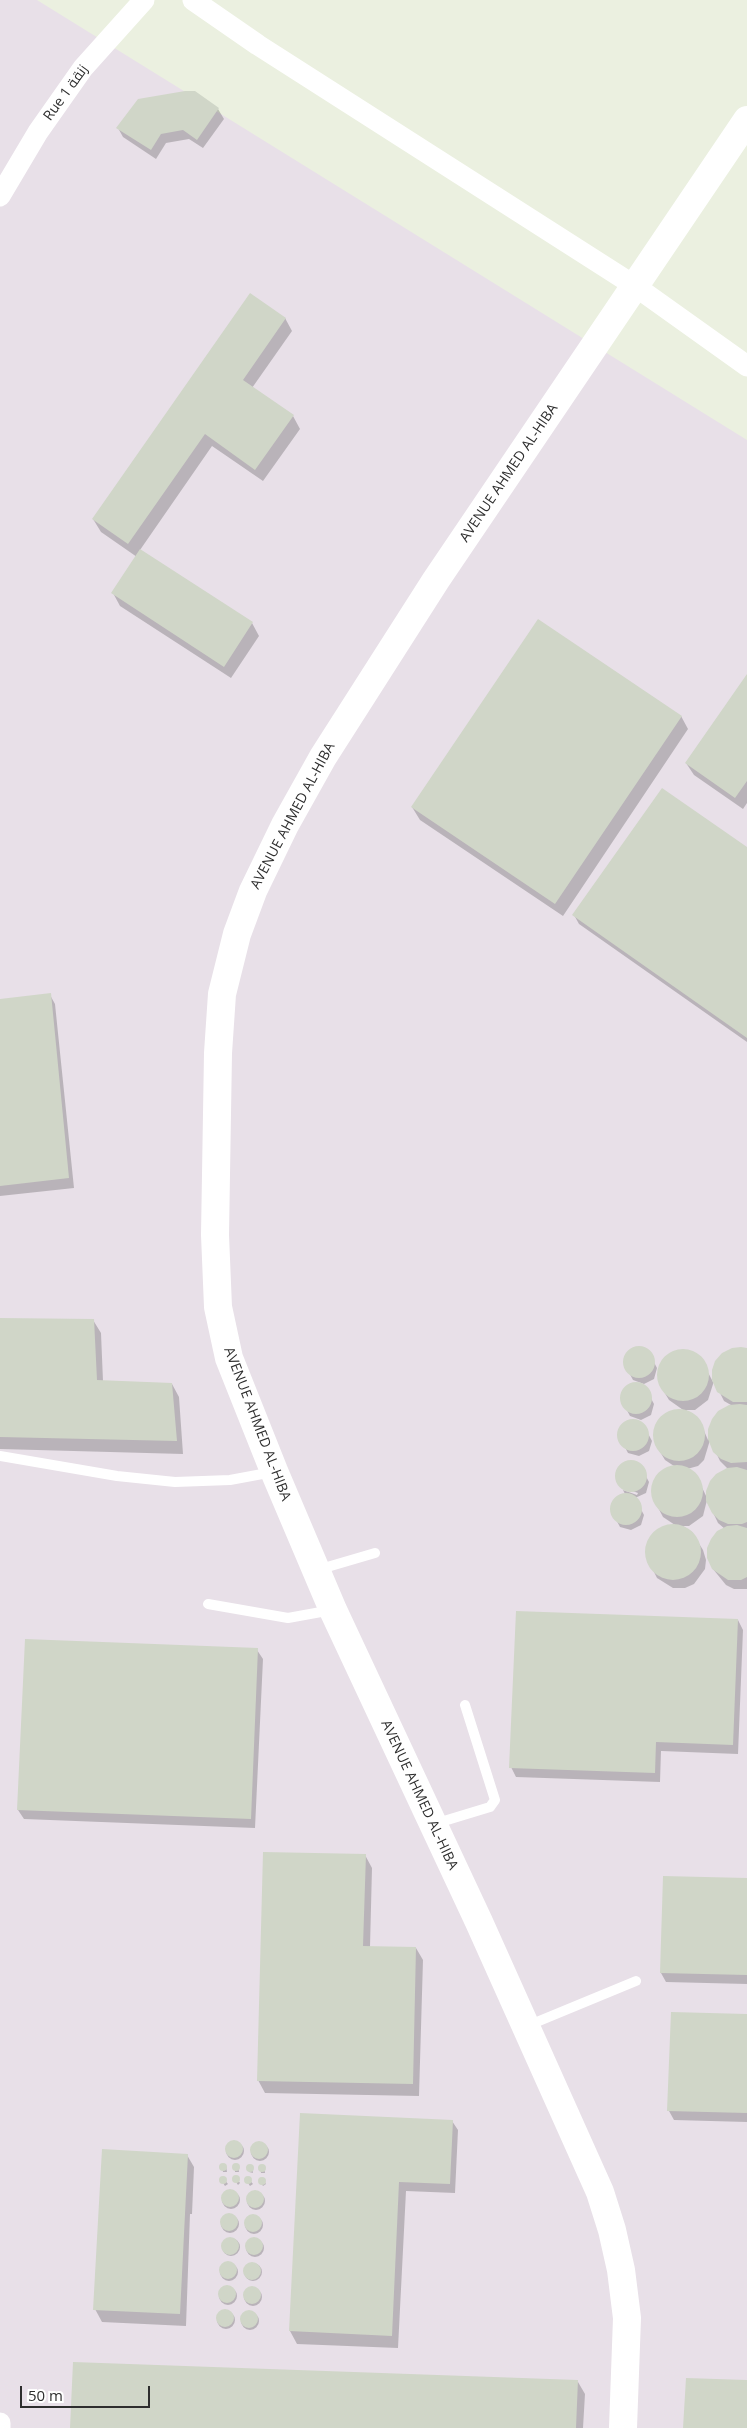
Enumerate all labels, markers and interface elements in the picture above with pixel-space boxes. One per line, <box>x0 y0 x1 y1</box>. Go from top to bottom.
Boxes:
street label: Rue 1 زنقة <box>40 62 92 124</box>
street label: AVENUE AHMED AL-HIBA <box>456 401 562 545</box>
street label: AVENUE AHMED AL-HIBA <box>247 740 339 892</box>
street label: AVENUE AHMED AL-HIBA <box>220 1345 294 1503</box>
street label: AVENUE AHMED AL-HIBA <box>377 1717 461 1873</box>
scale bar <box>22 2376 152 2408</box>
text: 50 m <box>28 2385 63 2405</box>

